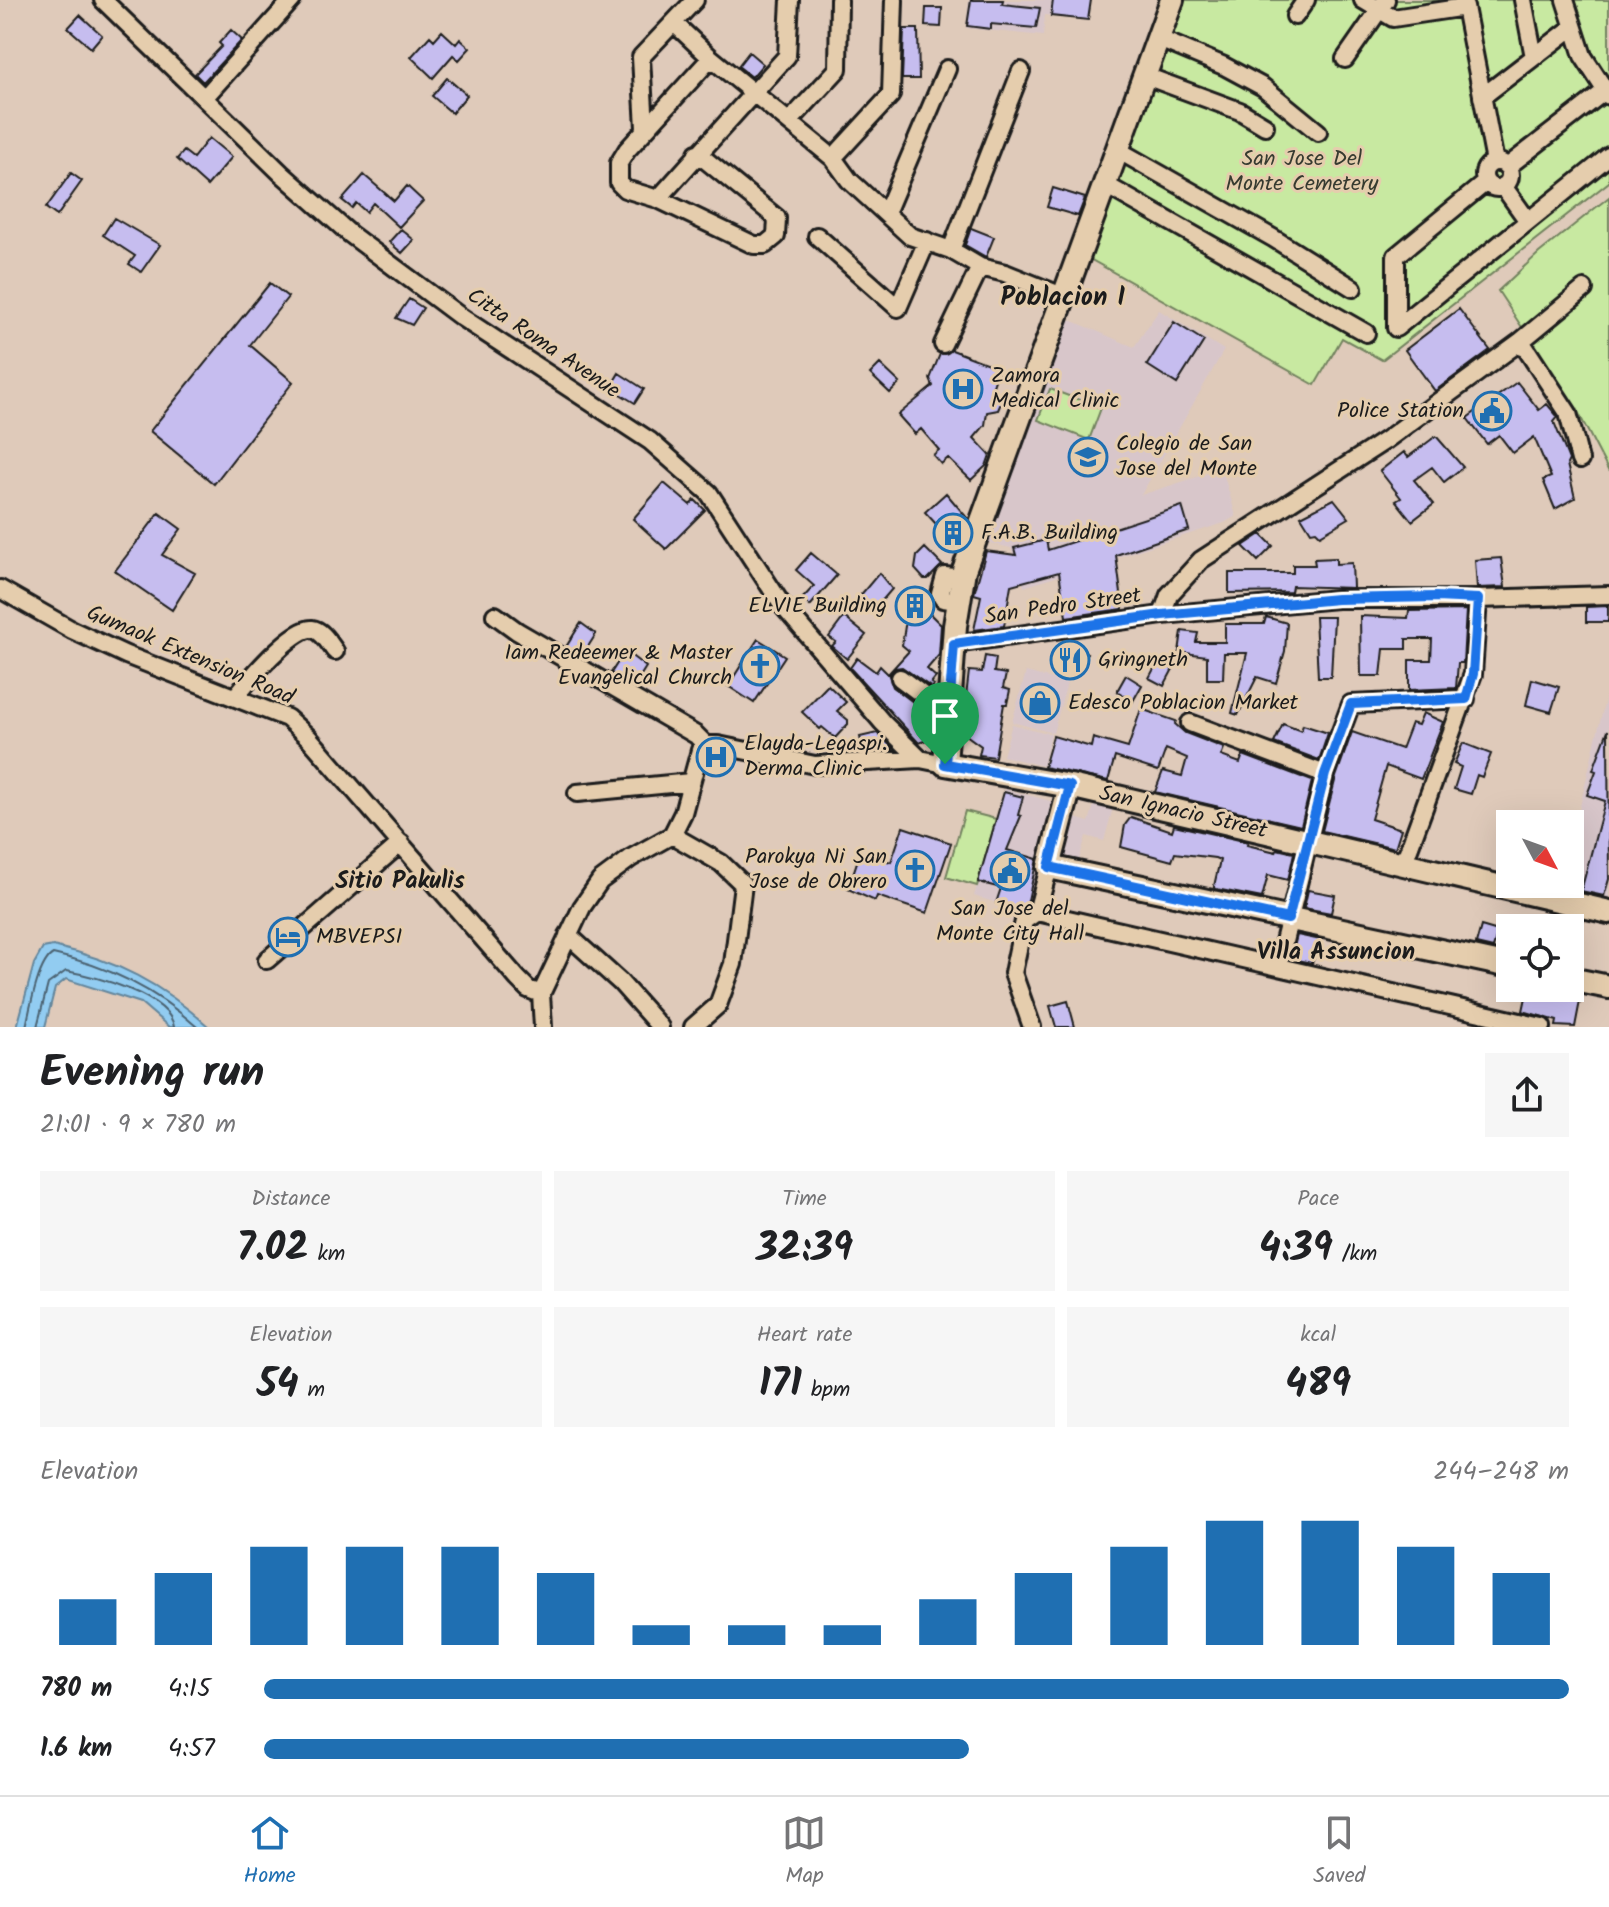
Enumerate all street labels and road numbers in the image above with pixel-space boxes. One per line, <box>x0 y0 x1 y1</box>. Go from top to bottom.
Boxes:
street label: Citta Roma Avenue <box>459 279 627 409</box>
street label: San Pedro Street <box>983 579 1144 635</box>
street label: Gumaok Extension Road <box>81 596 300 716</box>
street label: San Ignacio Street <box>1096 777 1271 849</box>

